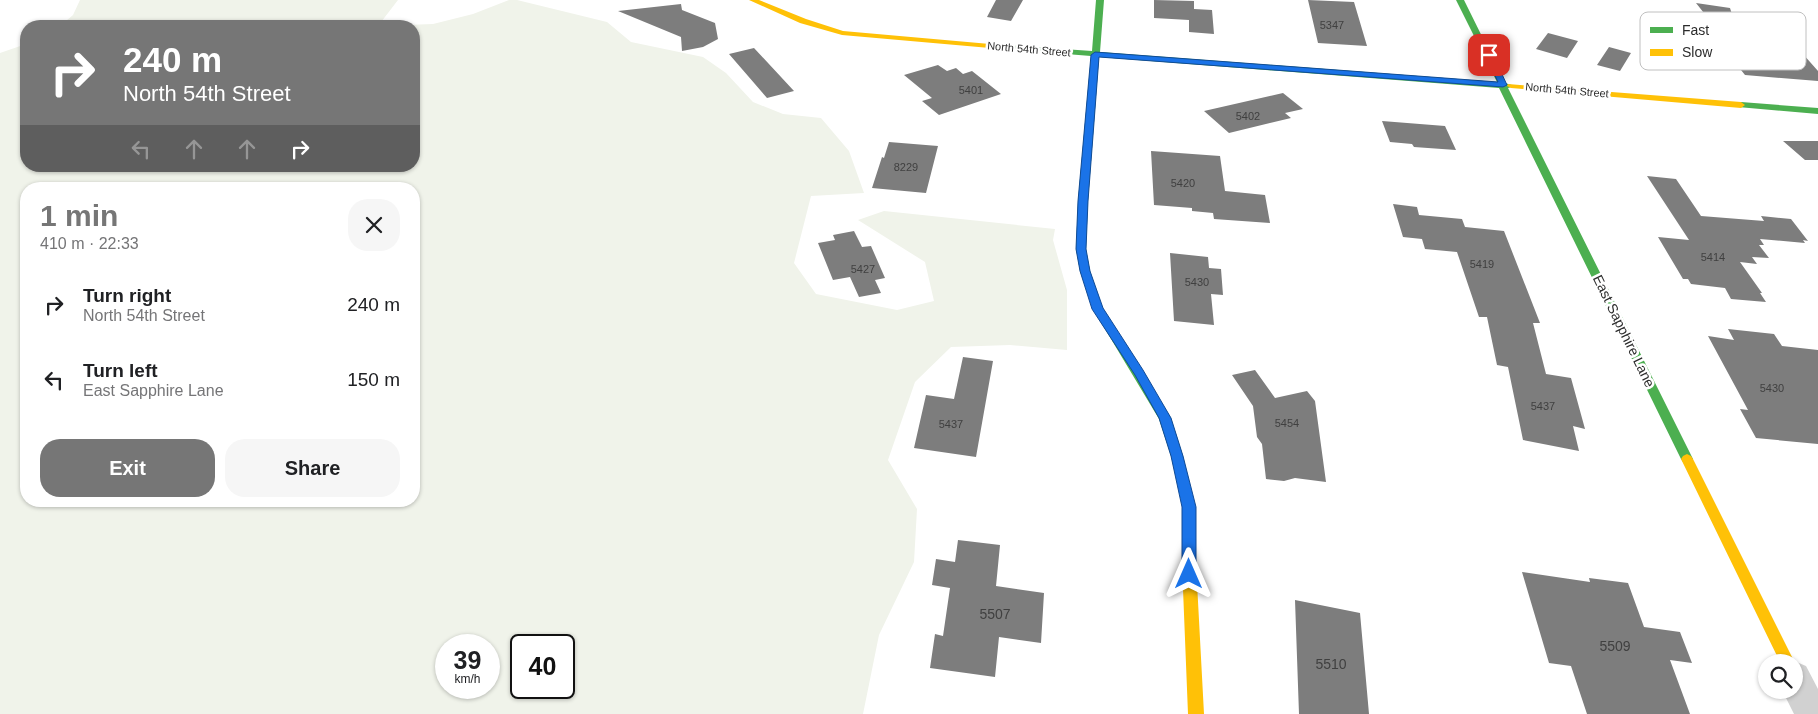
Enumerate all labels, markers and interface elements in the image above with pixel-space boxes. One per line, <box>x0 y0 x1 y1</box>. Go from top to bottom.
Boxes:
legend <box>1640 12 1806 70</box>
house number: 5347 <box>1320 19 1344 31</box>
text: Fast <box>1682 22 1709 38</box>
pin <box>1468 34 1510 76</box>
street label: North 54th Street <box>987 39 1071 59</box>
icon: right <box>40 40 105 105</box>
text: 240 m <box>123 40 222 79</box>
icon: arrive <box>1475 41 1503 69</box>
text: Slow <box>1682 44 1713 60</box>
street label: North 54th Street <box>1525 80 1609 100</box>
text: North 54th Street <box>123 81 291 106</box>
house number: 5401 <box>959 84 983 96</box>
house number: 5402 <box>1236 110 1260 122</box>
icon: left <box>127 135 155 163</box>
icon: ahead <box>180 135 208 163</box>
icon: ahead <box>233 135 261 163</box>
icon: right <box>286 135 314 163</box>
house number: 8229 <box>894 161 918 173</box>
house number: 5420 <box>1171 177 1195 189</box>
text: 1 min <box>40 199 118 232</box>
button: close <box>348 199 400 251</box>
text: 410 m · 22:33 <box>40 235 139 252</box>
house number: 5414 <box>1701 251 1725 263</box>
house number: 5419 <box>1470 258 1494 270</box>
house number: 5427 <box>851 263 875 275</box>
street label: East Sapphire Lane <box>1590 272 1658 390</box>
house number: 5430 <box>1185 276 1209 288</box>
text: Turn right <box>83 285 171 306</box>
icon: right <box>40 291 68 319</box>
text: 240 m <box>347 294 400 315</box>
text: North 54th Street <box>83 307 205 324</box>
text: Turn left <box>83 360 158 381</box>
icon: left <box>40 366 68 394</box>
text: 150 m <box>347 369 400 390</box>
text: East Sapphire Lane <box>83 382 224 399</box>
house number: 5430 <box>1760 382 1784 394</box>
house number: 5437 <box>1531 400 1555 412</box>
house number: 5454 <box>1275 417 1299 429</box>
house number: 5437 <box>939 418 963 430</box>
button: Exit <box>40 439 215 497</box>
button: Share <box>225 439 400 497</box>
position arrow <box>1162 547 1214 599</box>
house number: 5507 <box>979 606 1011 622</box>
speed limit sign: 40 <box>510 634 575 699</box>
house number: 5509 <box>1599 638 1631 654</box>
text: 39 <box>454 646 481 674</box>
map controls <box>1758 654 1803 699</box>
button: search <box>1758 654 1803 699</box>
house number: 5510 <box>1315 656 1347 672</box>
text: km/h <box>454 672 481 686</box>

